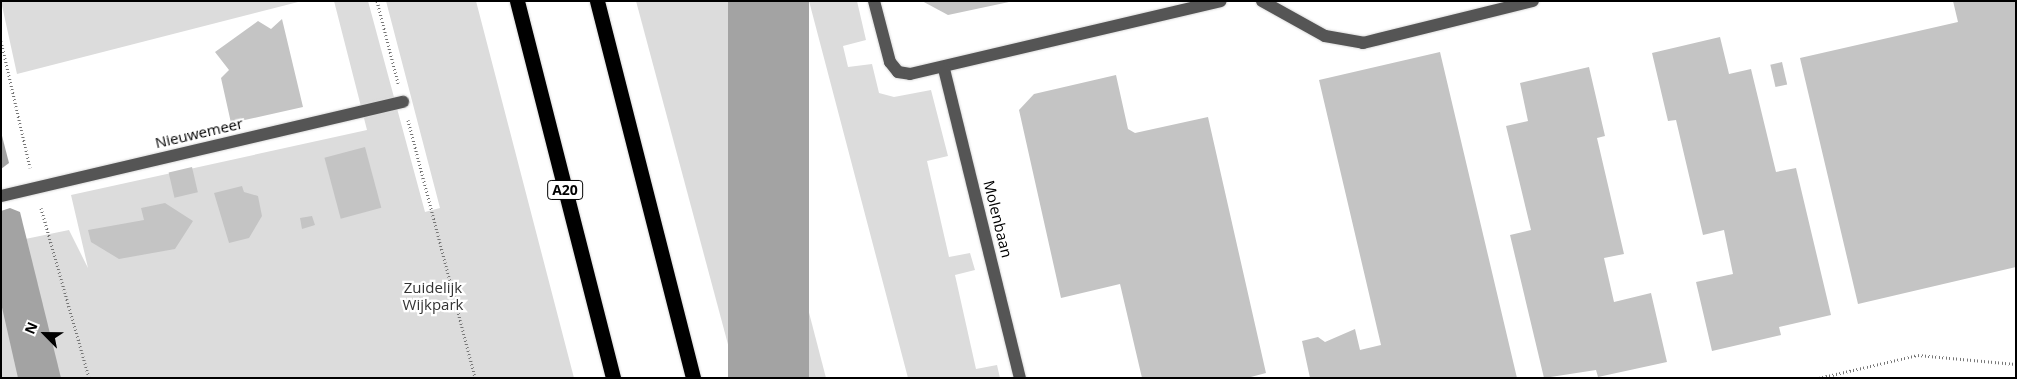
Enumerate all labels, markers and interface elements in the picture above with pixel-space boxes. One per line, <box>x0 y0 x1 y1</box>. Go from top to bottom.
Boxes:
street label: Nieuwemeer <box>153 114 245 152</box>
road number: A20 <box>546 178 584 202</box>
street label: Molenbaan <box>980 179 1016 259</box>
park label: Zuidelijk Wijkpark <box>403 278 463 313</box>
north arrow <box>20 309 70 359</box>
text: N <box>20 319 42 337</box>

